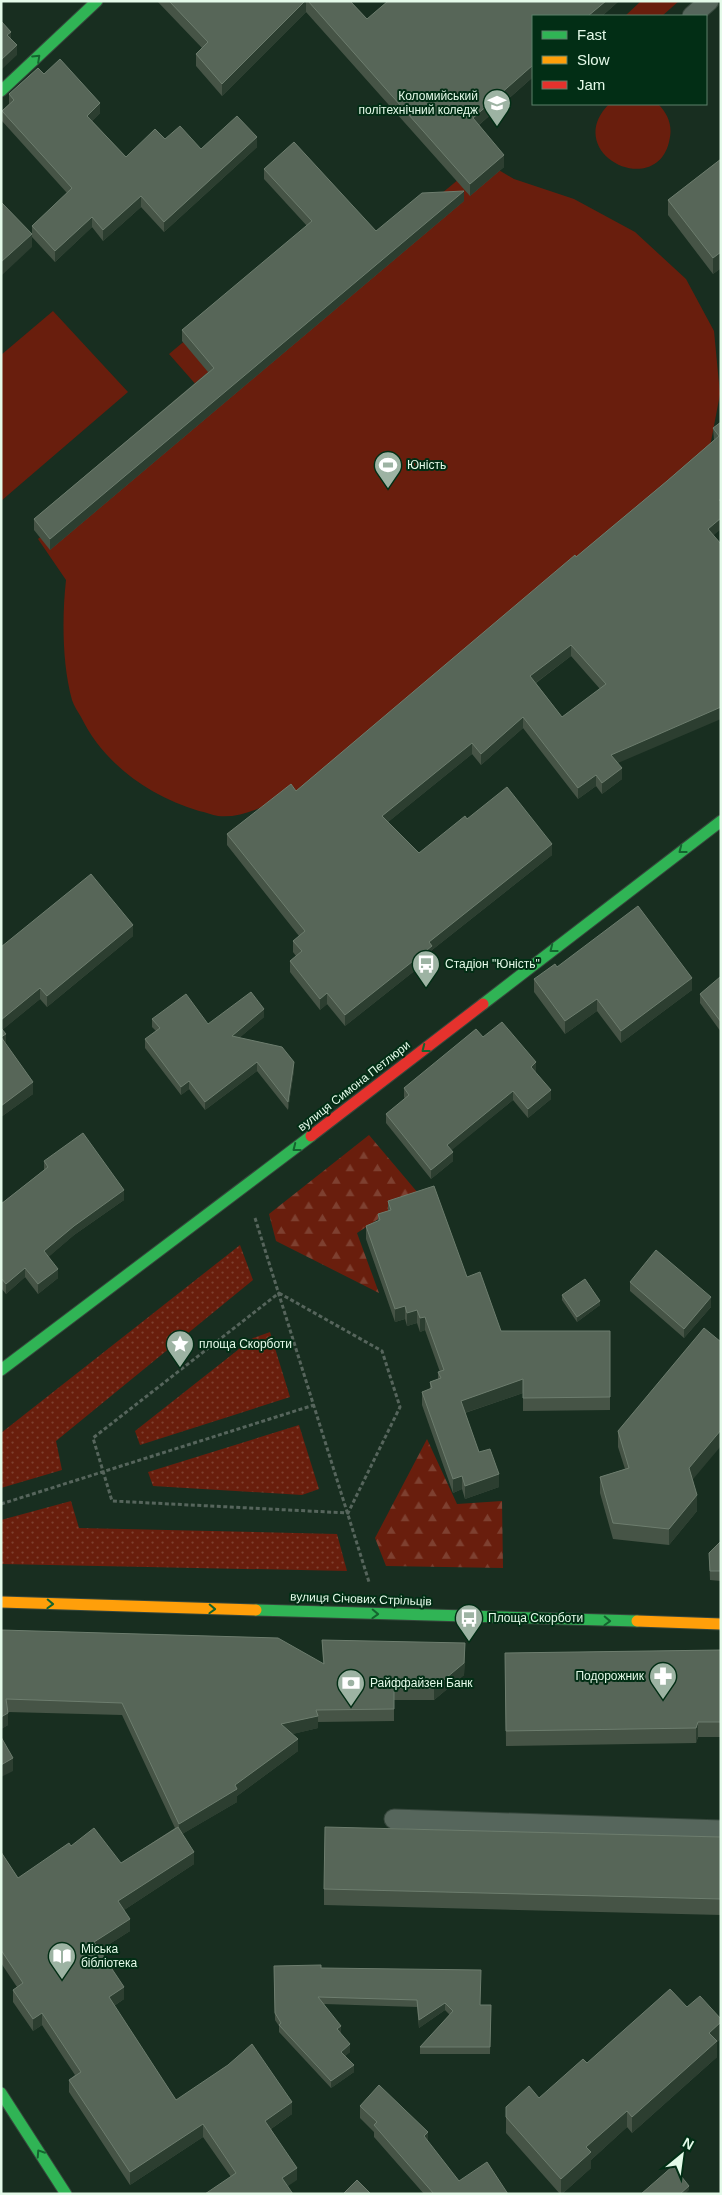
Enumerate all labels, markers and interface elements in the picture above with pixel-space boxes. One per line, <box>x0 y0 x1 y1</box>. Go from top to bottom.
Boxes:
legend <box>532 15 707 105</box>
text: Fast <box>577 26 607 43</box>
text: Slow <box>577 51 610 68</box>
one-way arrow <box>31 55 40 64</box>
text: Jam <box>577 76 605 93</box>
school or university icon: Коломийський політехнічний коледж <box>482 88 512 127</box>
place label: Коломийський політехнічний коледж <box>359 89 478 117</box>
sports icon: Юність <box>373 450 403 489</box>
place label: Юність <box>407 458 446 472</box>
one-way arrow <box>679 845 688 853</box>
one-way arrow <box>550 944 559 952</box>
bus stop icon: Стадіон "Юність" <box>411 949 441 988</box>
place label: Стадіон "Юність" <box>445 957 540 971</box>
street label: вулиця Симона Петлюри <box>295 1038 413 1134</box>
one-way arrow <box>422 1043 431 1051</box>
one-way arrow <box>293 1142 302 1150</box>
place icon: площа Скорботи <box>165 1329 195 1368</box>
place label: площа Скорботи <box>199 1337 292 1351</box>
street label: вулиця Січових Стрільців <box>290 1590 432 1608</box>
one-way arrow <box>46 1599 54 1609</box>
one-way arrow <box>209 1603 217 1614</box>
bus stop icon: Площа Скорботи <box>454 1603 484 1642</box>
one-way arrow <box>371 1608 379 1619</box>
place label: Площа Скорботи <box>488 1611 583 1625</box>
one-way arrow <box>603 1615 611 1626</box>
pharmacy icon: Подорожник <box>648 1661 678 1700</box>
bank icon: Райффайзен Банк <box>336 1668 366 1707</box>
place label: Подорожник <box>575 1669 645 1683</box>
place label: Райффайзен Банк <box>370 1676 473 1690</box>
library icon: Міська бібліотека <box>47 1941 77 1980</box>
place label: Міська бібліотека <box>81 1942 138 1970</box>
north arrow <box>657 2130 707 2180</box>
text: N <box>680 2134 697 2153</box>
one-way arrow <box>36 2149 46 2158</box>

